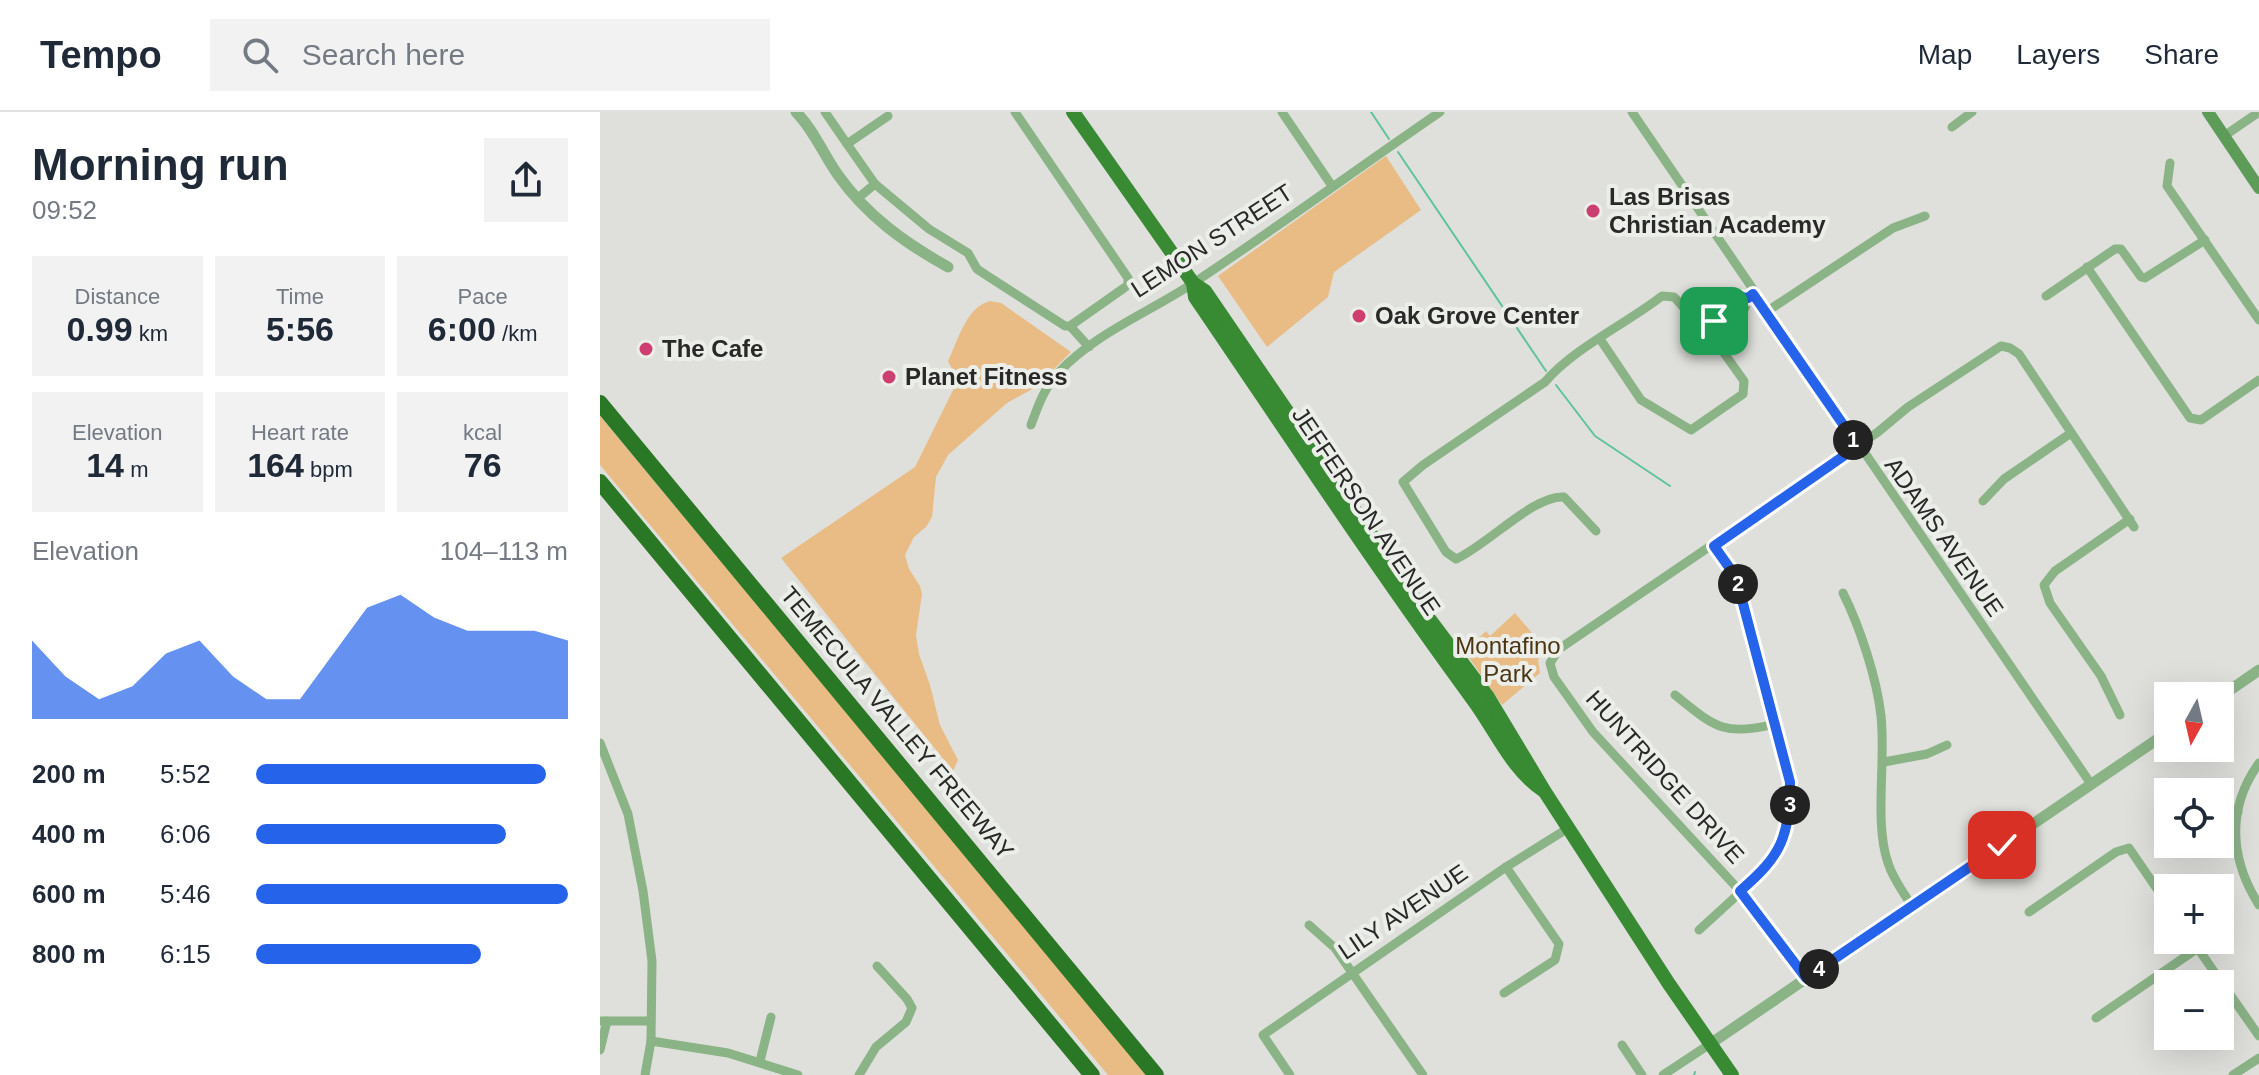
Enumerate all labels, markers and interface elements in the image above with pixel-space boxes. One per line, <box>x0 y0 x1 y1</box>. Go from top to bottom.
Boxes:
search box <box>210 19 770 91</box>
icon: search <box>238 33 282 77</box>
text: Tempo <box>40 34 162 76</box>
text: Search here <box>302 38 465 71</box>
text: Map <box>1918 39 1972 70</box>
text: Layers <box>2016 39 2100 70</box>
text: Share <box>2144 39 2219 70</box>
button: share <box>484 138 568 222</box>
text: Morning run <box>32 140 289 189</box>
street label: LEMON STREET <box>1126 178 1298 303</box>
place label: Las Brisas Christian Academy <box>1609 183 1826 238</box>
text: 09:52 <box>32 195 97 225</box>
marker: Las Brisas Christian Academy <box>1584 202 1602 220</box>
text: Distance <box>75 284 160 309</box>
text: Time <box>276 284 324 309</box>
text: Pace <box>458 284 508 309</box>
pin <box>1680 287 1748 355</box>
icon: arrive <box>1692 299 1736 343</box>
place label: Oak Grove Center <box>1375 302 1579 329</box>
marker: Oak Grove Center <box>1350 307 1368 325</box>
text: 0.99 <box>67 310 133 348</box>
text: 5:56 <box>266 310 334 348</box>
text: 6:00 <box>428 310 496 348</box>
text: km <box>133 321 168 346</box>
text: /km <box>496 321 537 346</box>
place label: The Cafe <box>662 335 763 362</box>
marker: The Cafe <box>637 340 655 358</box>
place label: Planet Fitness <box>905 363 1068 390</box>
marker: Planet Fitness <box>880 368 898 386</box>
street label: JEFFERSON AVENUE <box>1287 402 1446 620</box>
text: Elevation <box>72 420 163 445</box>
text: Heart rate <box>251 420 349 445</box>
text: kcal <box>463 420 502 445</box>
pin: 1 <box>1833 420 1873 460</box>
text: 1 <box>1847 427 1859 452</box>
text: 14 <box>86 446 124 484</box>
text: 164 <box>247 446 304 484</box>
text: 76 <box>464 446 502 484</box>
street label: ADAMS AVENUE <box>1880 452 2009 621</box>
text: m <box>124 457 148 482</box>
text: bpm <box>304 457 353 482</box>
text: Elevation <box>32 536 139 566</box>
text: 104–113 m <box>440 536 568 566</box>
pin: 2 <box>1718 564 1758 604</box>
text: 2 <box>1732 571 1744 596</box>
street label: TEMECULA VALLEY FREEWAY <box>775 581 1019 864</box>
park label: Montafino Park <box>1455 632 1561 687</box>
north arrow <box>2154 682 2234 762</box>
map controls <box>2154 682 2234 1050</box>
street label: HUNTRIDGE DRIVE <box>1581 685 1750 868</box>
text: 200 m <box>32 759 106 789</box>
text: 5:52 <box>160 759 211 789</box>
button: locate <box>2154 778 2234 858</box>
pin: 3 <box>1770 785 1810 825</box>
text: 3 <box>1784 792 1796 817</box>
pin <box>1968 811 2036 879</box>
text: 400 m <box>32 819 106 849</box>
text: 6:06 <box>160 819 211 849</box>
icon: check <box>1980 823 2024 867</box>
street label: LILY AVENUE <box>1333 859 1472 965</box>
button: + <box>2154 874 2234 954</box>
text: 600 m <box>32 879 106 909</box>
text: 5:46 <box>160 879 211 909</box>
text: 800 m <box>32 939 106 969</box>
text: 6:15 <box>160 939 211 969</box>
pin: 4 <box>1799 949 1839 989</box>
text: 4 <box>1813 956 1825 981</box>
button: − <box>2154 970 2234 1050</box>

